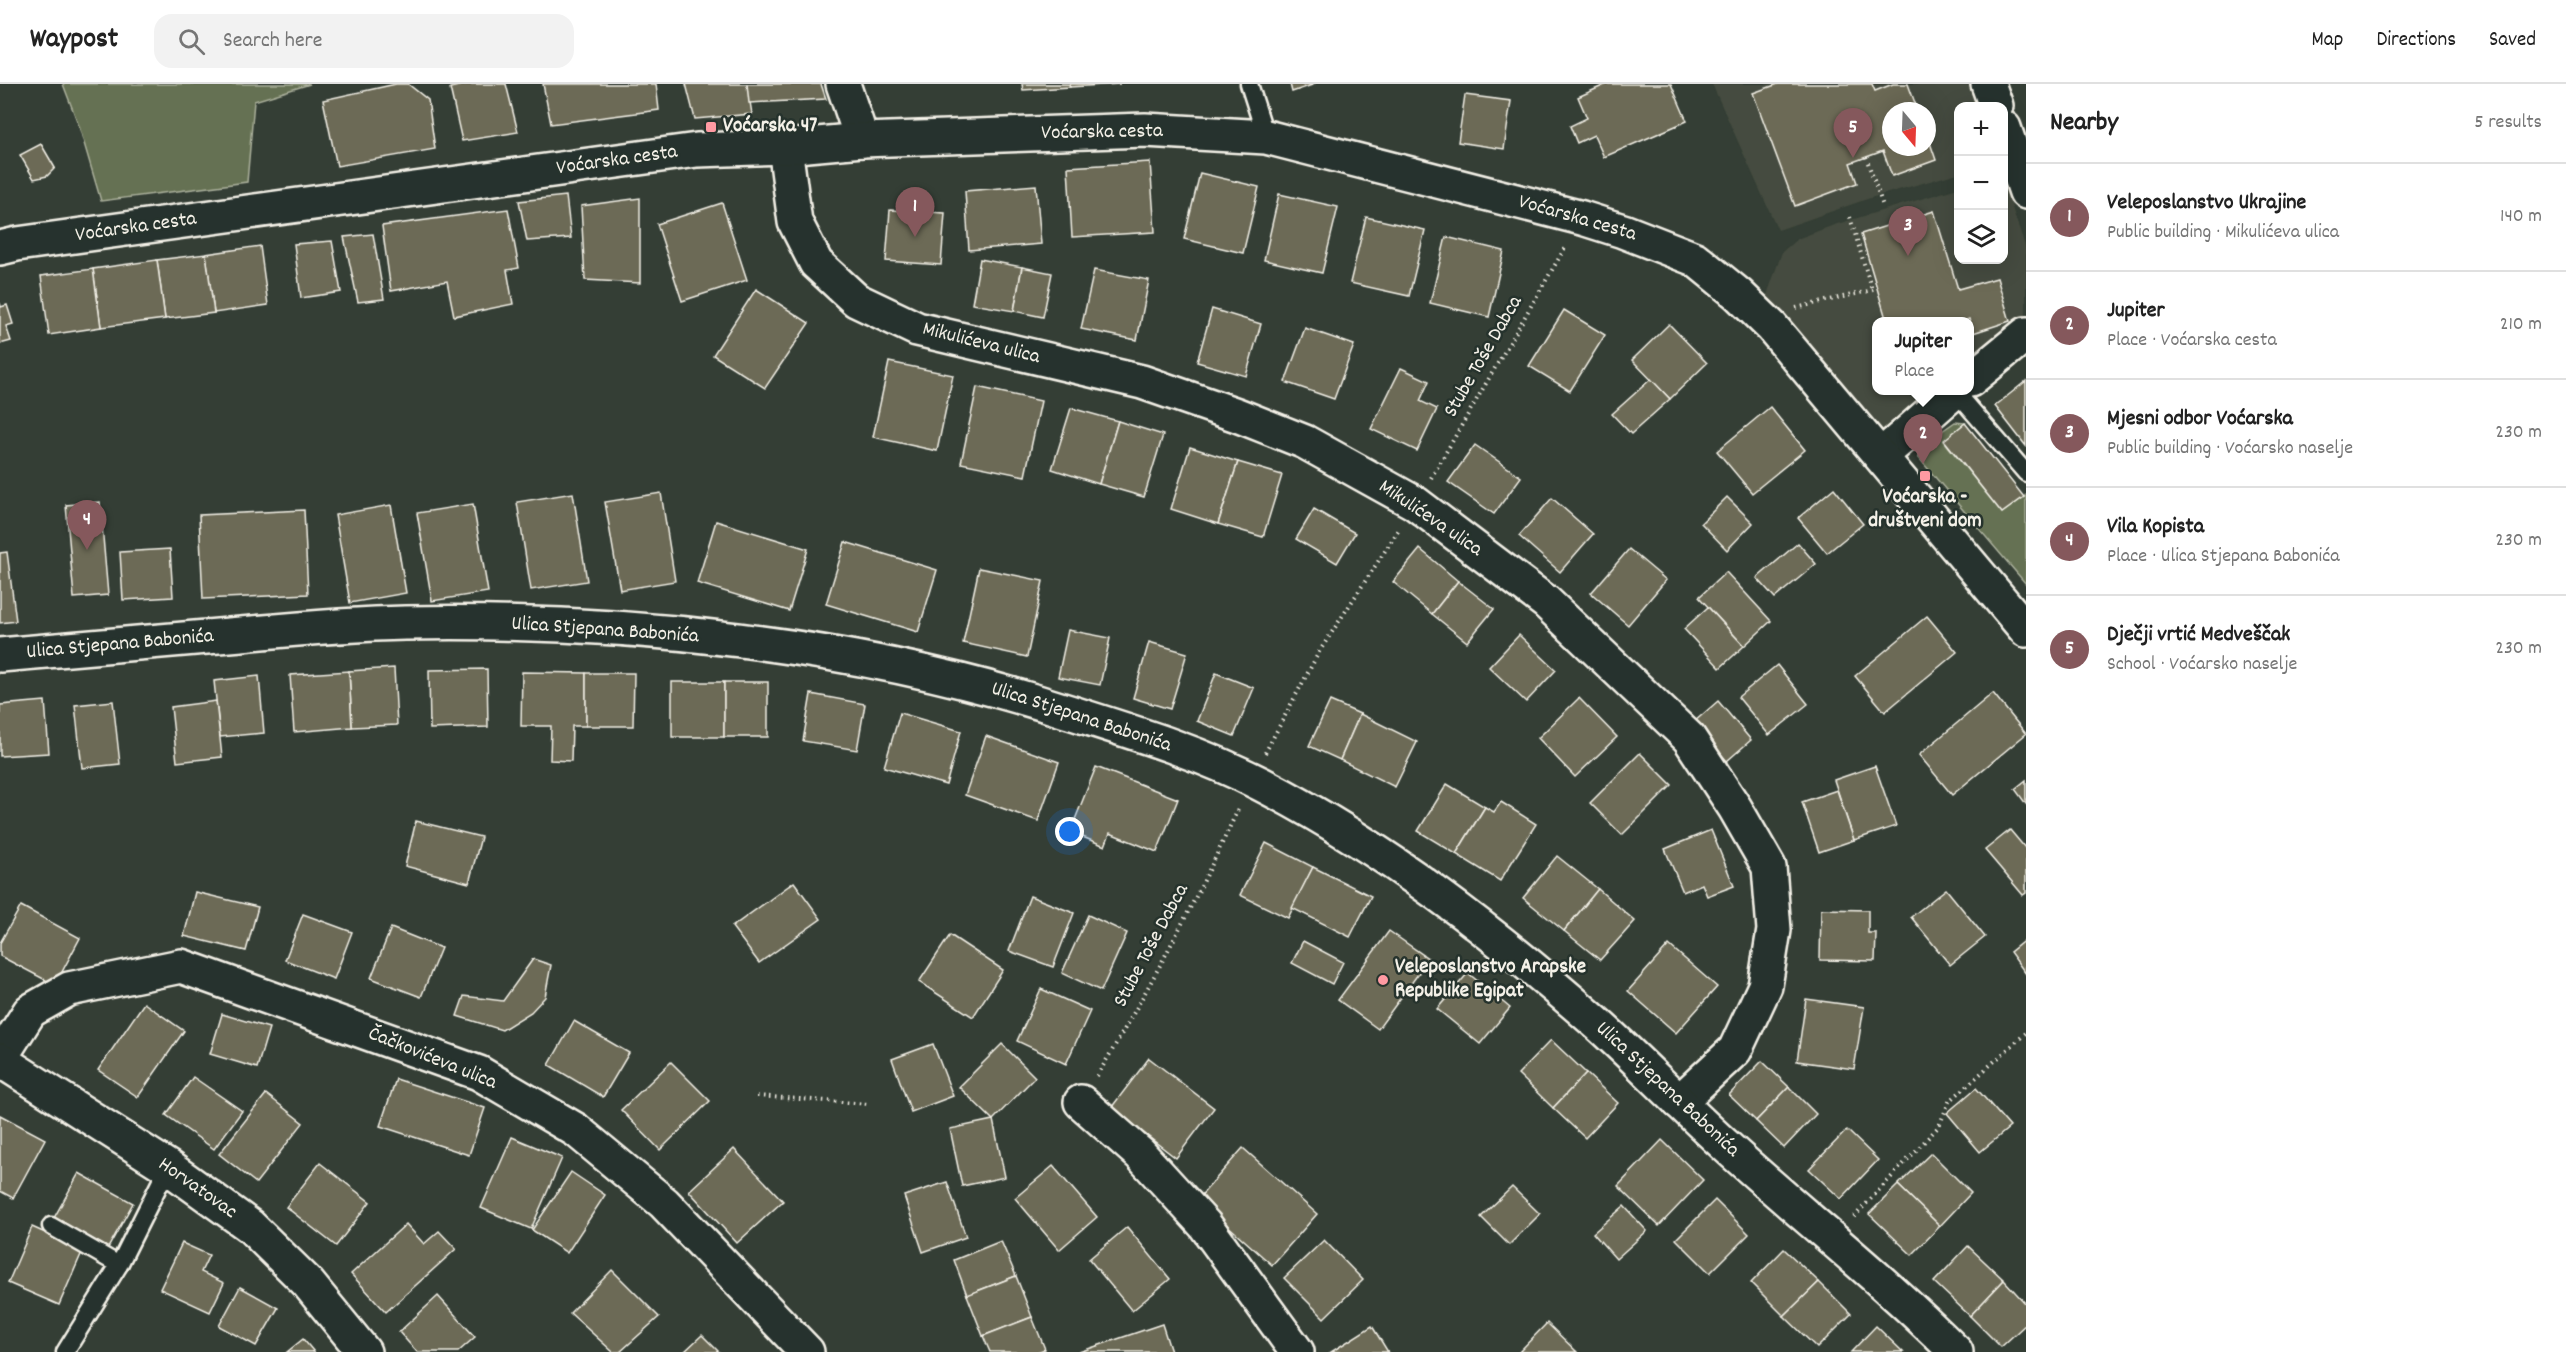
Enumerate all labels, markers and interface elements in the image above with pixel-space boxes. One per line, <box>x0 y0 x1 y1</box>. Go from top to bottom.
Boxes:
search box <box>154 14 574 68</box>
text: Waypost <box>30 21 118 61</box>
icon: search <box>175 25 208 58</box>
text: Search here <box>223 26 322 57</box>
text: Map <box>2312 26 2343 56</box>
text: Directions <box>2376 26 2456 56</box>
text: Saved <box>2489 26 2536 56</box>
north arrow <box>1882 102 1936 156</box>
map controls <box>1954 102 2008 264</box>
button: + <box>1954 102 2008 156</box>
text: Nearby <box>2050 105 2118 142</box>
pin: 5 <box>1834 109 1872 158</box>
text: 5 results <box>2474 109 2542 137</box>
place label: Voćarska 47 <box>723 112 817 142</box>
street label: Voćarska cesta <box>1041 117 1164 149</box>
marker: Voćarska 47 <box>704 120 718 134</box>
street label: Voćarska cesta <box>555 138 681 184</box>
button: − <box>1954 156 2008 210</box>
pin: 1 <box>896 188 934 237</box>
street label: Voćarska cesta <box>1514 188 1641 251</box>
text: Veleposlanstvo Ukrajine <box>2107 188 2306 219</box>
text: 1 <box>2067 203 2072 231</box>
text: 140 m <box>2500 203 2542 231</box>
street label: Voćarska cesta <box>74 205 200 251</box>
pin: 3 <box>1888 206 1928 256</box>
button: layers <box>1954 210 2008 264</box>
text: Public building · Mikulićeva ulica <box>2107 219 2339 247</box>
street label: Stube Toše Dabca <box>1437 290 1532 423</box>
text: Jupiter <box>2107 296 2165 327</box>
text: 2 <box>2065 311 2074 339</box>
text: 210 m <box>2500 311 2542 339</box>
street label: Mikulićeva ulica <box>919 315 1044 373</box>
popup <box>1872 317 1974 395</box>
text: Jupiter <box>1894 327 1952 358</box>
text: Place · Voćarska cesta <box>2107 327 2277 355</box>
text: Place <box>1894 358 1934 386</box>
text: Mjesni odbor Voćarska <box>2107 404 2293 435</box>
pin: 2 <box>1904 414 1942 464</box>
text: 3 <box>2065 419 2074 447</box>
text: 230 m <box>2495 419 2542 447</box>
text: Public building · Voćarsko naselje <box>2107 435 2353 463</box>
marker: Voćarska - društveni dom <box>1918 469 1932 483</box>
street label: Mikulićeva ulica <box>1372 473 1489 566</box>
place label: Voćarska - društveni dom <box>1868 483 1982 537</box>
pin: 4 <box>68 500 106 550</box>
text: Vila Kopista <box>2107 512 2204 543</box>
text: 4 <box>2065 527 2074 555</box>
text: 230 m <box>2495 527 2542 555</box>
text: Place · Ulica Stjepana Babonića <box>2107 543 2340 571</box>
street label: Ulica Stjepana Babonića <box>510 609 701 653</box>
text: Dječji vrtić Medveščak <box>2107 620 2290 651</box>
street label: Ulica Stjepana Babonića <box>25 622 216 668</box>
text: 5 <box>2065 635 2074 663</box>
text: 230 m <box>2495 635 2542 663</box>
text: School · Voćarsko naselje <box>2107 651 2297 679</box>
street label: Ulica Stjepana Babonića <box>987 675 1176 762</box>
your location <box>1055 817 1084 846</box>
street label: Stube Toše Dabca <box>1107 878 1198 1013</box>
place label: Veleposlanstvo Arapske Republike Egipat <box>1395 953 1586 1007</box>
marker: Veleposlanstvo Arapske Republike Egipat <box>1376 973 1390 987</box>
street label: Ulica Stjepana Babonića <box>1588 1015 1747 1166</box>
street label: Čačkovićeva ulica <box>363 1020 502 1099</box>
street label: Horvatovac <box>151 1151 243 1227</box>

